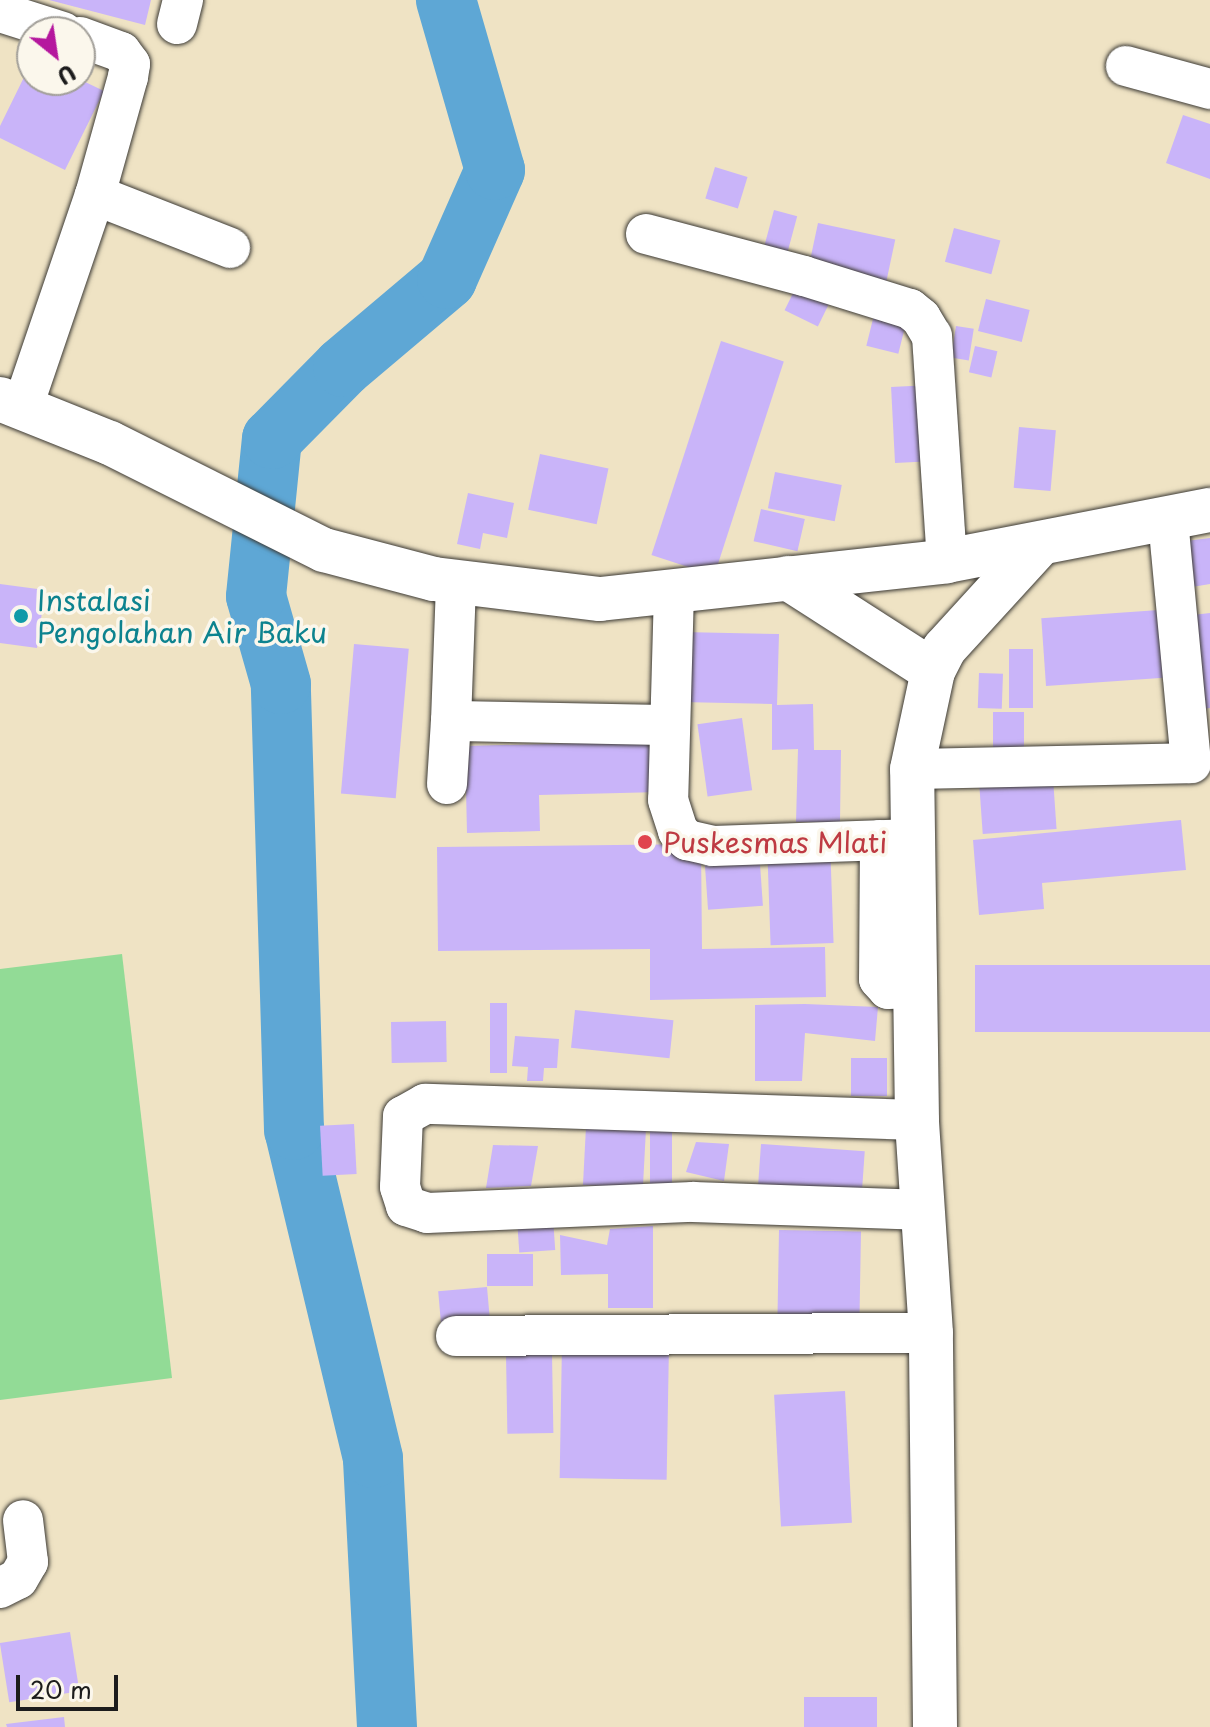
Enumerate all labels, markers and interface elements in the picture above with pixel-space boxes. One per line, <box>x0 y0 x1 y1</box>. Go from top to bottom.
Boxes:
north arrow <box>16 16 96 96</box>
text: U <box>52 57 83 94</box>
place label: Instalasi Pengolahan Air Baku <box>37 583 324 649</box>
marker: Instalasi Pengolahan Air Baku <box>12 607 30 625</box>
place label: Puskesmas Mlati <box>663 825 889 859</box>
marker: Puskesmas Mlati <box>634 831 656 853</box>
scale bar <box>20 1659 122 1709</box>
text: 20 m <box>30 1671 92 1707</box>

